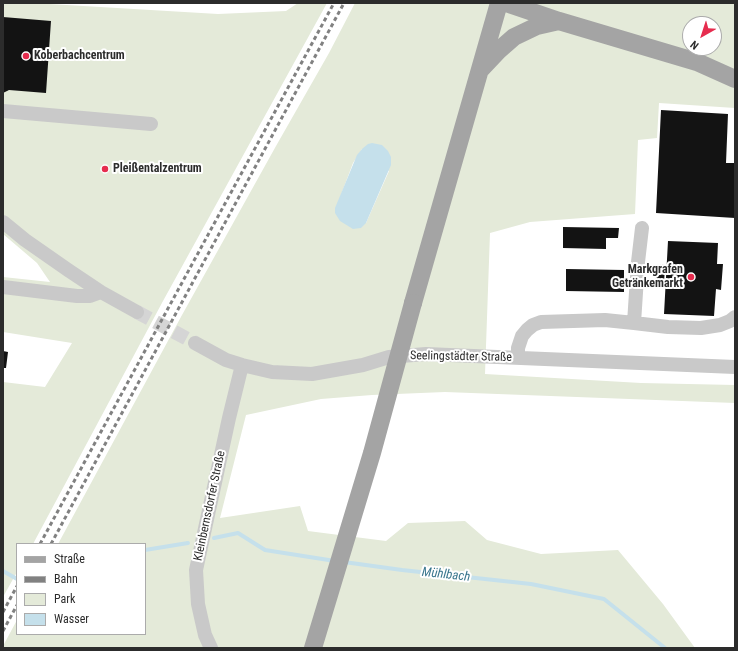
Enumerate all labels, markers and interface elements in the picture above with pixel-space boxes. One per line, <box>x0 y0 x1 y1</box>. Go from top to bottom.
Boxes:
north arrow <box>682 16 722 56</box>
text: N <box>688 38 701 52</box>
place label: Koberbachcentrum <box>34 49 125 63</box>
marker: Koberbachcentrum <box>21 51 31 61</box>
place label: Pleißentalzentrum <box>113 162 202 176</box>
marker: Pleißentalzentrum <box>100 164 110 174</box>
place label: Markgrafen Getränkemarkt <box>612 263 683 291</box>
marker: Markgrafen Getränkemarkt <box>686 272 696 282</box>
street label: Seelingstädter Straße <box>410 349 512 365</box>
street label: Kleinbernsdorfer Straße <box>191 450 229 562</box>
legend <box>16 543 146 635</box>
text: Straße <box>54 552 85 566</box>
water label: Mühlbach <box>421 565 471 585</box>
text: Bahn <box>54 572 78 586</box>
text: Park <box>54 592 75 606</box>
text: Wasser <box>54 612 89 626</box>

